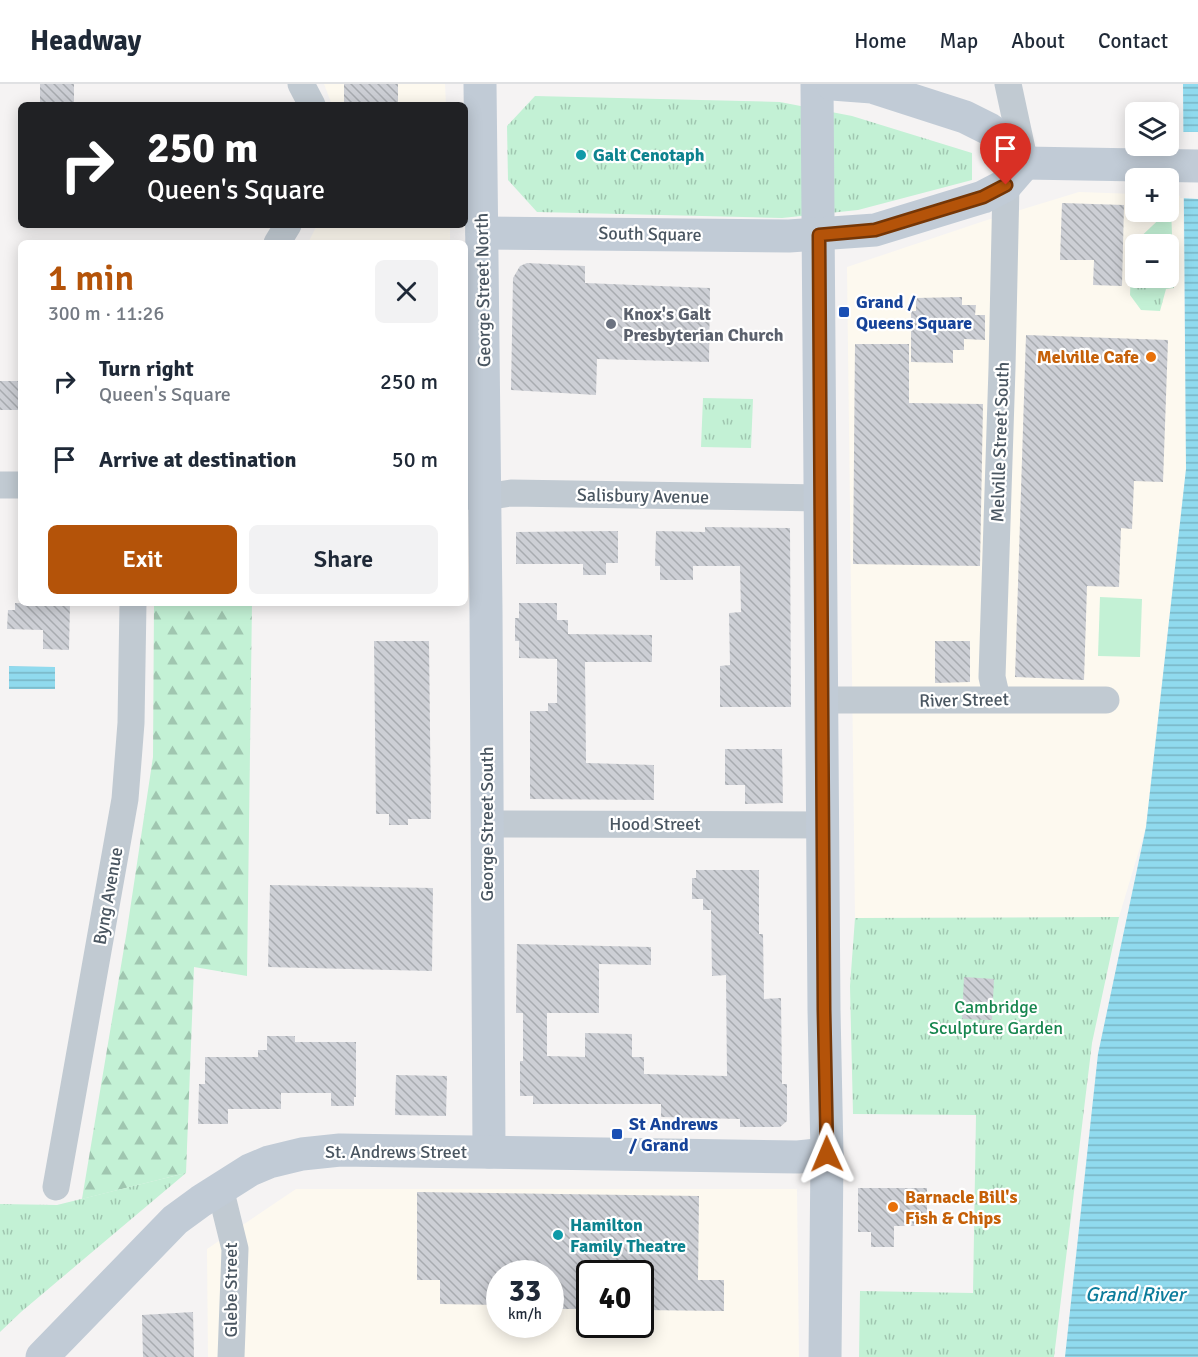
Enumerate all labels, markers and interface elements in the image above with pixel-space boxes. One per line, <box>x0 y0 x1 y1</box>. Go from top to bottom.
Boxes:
text: Headway <box>30 24 141 58</box>
text: Home <box>854 28 907 54</box>
text: Map <box>940 28 978 54</box>
text: About <box>1011 28 1065 54</box>
text: Contact <box>1098 28 1168 54</box>
map controls <box>1125 102 1179 288</box>
button: layers <box>1125 102 1179 156</box>
text: 250 m <box>147 123 258 174</box>
pin <box>980 123 1031 185</box>
icon: right <box>48 126 126 204</box>
icon: arrive <box>989 132 1022 165</box>
place label: Galt Cenotaph <box>593 144 705 166</box>
marker: Galt Cenotaph <box>574 148 588 162</box>
button: + <box>1125 168 1179 222</box>
text: Queen's Square <box>147 174 325 207</box>
street label: George Street North <box>471 213 495 367</box>
street label: South Square <box>598 222 702 246</box>
button: − <box>1125 234 1179 288</box>
text: 1 min <box>48 256 134 301</box>
button: close <box>375 260 438 323</box>
place label: Grand / Queens Square <box>856 291 972 334</box>
text: 300 m · 11:26 <box>48 301 164 326</box>
place label: Knox's Galt Presbyterian Church <box>623 303 784 346</box>
marker: Grand / Queens Square <box>837 305 851 319</box>
marker: Knox's Galt Presbyterian Church <box>604 317 618 331</box>
place label: Melville Cafe <box>1037 346 1139 368</box>
marker: Melville Cafe <box>1144 350 1158 364</box>
text: Turn right <box>99 355 194 382</box>
street label: Melville Street South <box>986 361 1014 523</box>
icon: right <box>48 365 81 398</box>
text: 250 m <box>380 368 438 395</box>
text: Queen's Square <box>99 382 231 407</box>
icon: arrive <box>48 443 81 476</box>
text: Arrive at destination <box>99 446 296 473</box>
text: 50 m <box>392 446 438 473</box>
street label: Salisbury Avenue <box>577 484 709 508</box>
button: Exit <box>48 525 237 594</box>
button: Share <box>249 525 438 594</box>
street label: River Street <box>919 688 1009 712</box>
street label: George Street South <box>476 746 498 902</box>
street label: Hood Street <box>609 813 701 835</box>
street label: Byng Avenue <box>89 846 127 946</box>
park label: Cambridge Sculpture Garden <box>929 996 1063 1039</box>
place label: St Andrews / Grand <box>629 1113 718 1156</box>
position arrow <box>795 1122 859 1186</box>
marker: St Andrews / Grand <box>610 1127 624 1141</box>
street label: St. Andrews Street <box>325 1141 467 1163</box>
place label: Barnacle Bill's Fish & Chips <box>905 1186 1017 1229</box>
marker: Barnacle Bill's Fish & Chips <box>886 1200 900 1214</box>
place label: Hamilton Family Theatre <box>570 1214 686 1257</box>
marker: Hamilton Family Theatre <box>551 1228 565 1242</box>
street label: Glebe Street <box>220 1242 242 1338</box>
speed limit sign: 40 <box>576 1260 654 1338</box>
text: 33 <box>509 1273 541 1310</box>
water label: Grand River <box>1085 1282 1187 1307</box>
text: km/h <box>508 1305 542 1323</box>

